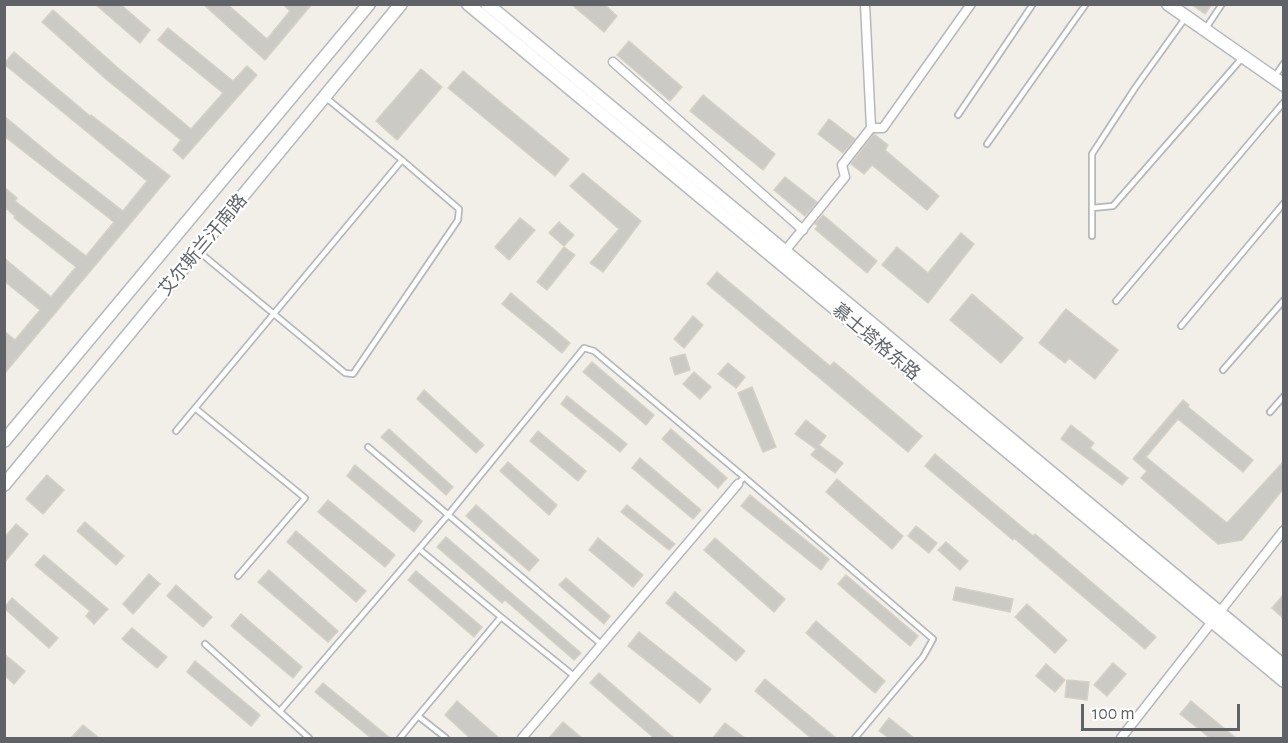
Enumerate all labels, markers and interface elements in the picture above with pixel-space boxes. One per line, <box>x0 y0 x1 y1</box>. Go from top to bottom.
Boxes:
street label: 艾尔斯兰汗南路 <box>154 190 252 300</box>
street label: 慕士塔格东路 <box>828 299 924 385</box>
scale bar <box>1084 692 1243 730</box>
text: 100 m <box>1092 705 1135 723</box>

